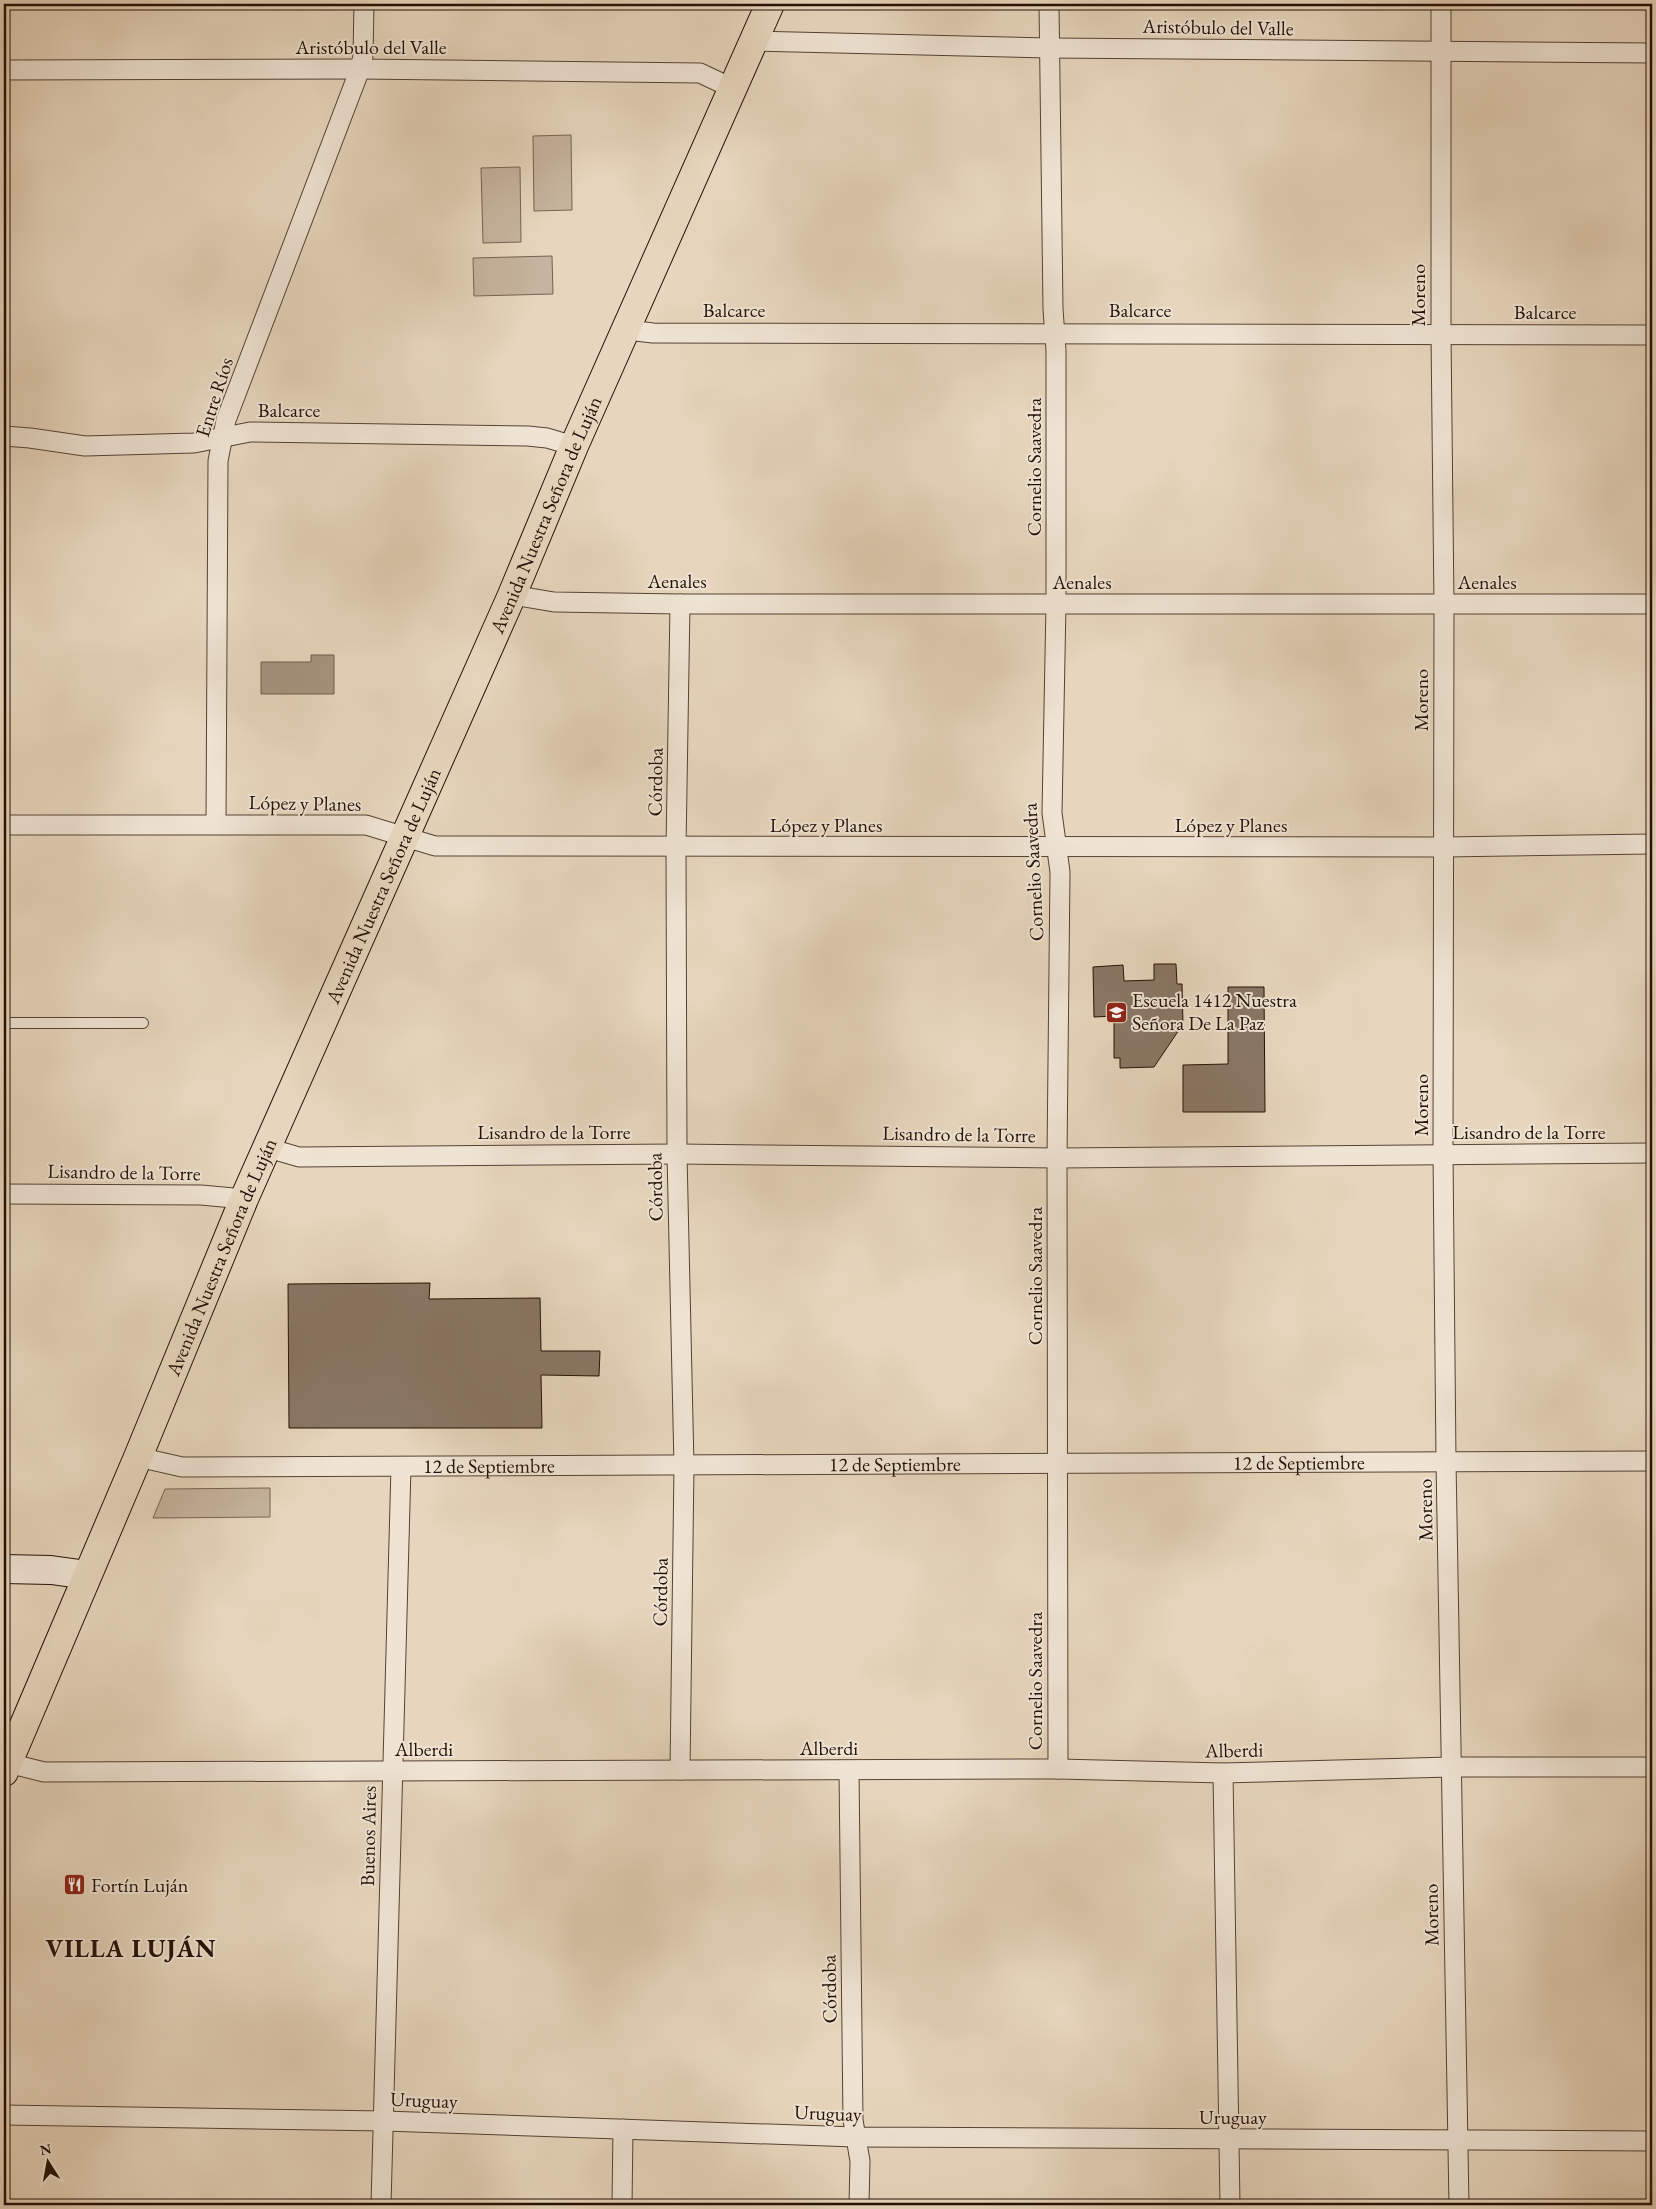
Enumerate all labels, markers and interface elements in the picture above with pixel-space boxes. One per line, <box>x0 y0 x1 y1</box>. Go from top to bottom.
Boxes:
street label: Aristóbulo del Valle <box>1141 13 1294 41</box>
street label: Aristóbulo del Valle <box>294 34 447 60</box>
street label: Moreno <box>1405 264 1431 326</box>
street label: Balcarce <box>703 297 765 323</box>
street label: Balcarce <box>1109 297 1171 323</box>
street label: Balcarce <box>1514 299 1576 325</box>
street label: Entre Ríos <box>189 354 239 440</box>
street label: Avenida Nuestra Señora de Luján <box>483 392 608 638</box>
street label: Balcarce <box>258 397 320 423</box>
street label: Cornelio Saavedra <box>1021 398 1047 536</box>
street label: Aenales <box>646 568 707 594</box>
street label: Aenales <box>1051 569 1112 595</box>
street label: Aenales <box>1456 569 1517 595</box>
street label: Moreno <box>1408 669 1434 731</box>
street label: Córdoba <box>641 747 669 817</box>
street label: Avenida Nuestra Señora de Luján <box>319 763 447 1009</box>
street label: López y Planes <box>248 789 362 817</box>
street label: Cornelio Saavedra <box>1016 802 1050 942</box>
street label: López y Planes <box>770 812 882 838</box>
street label: López y Planes <box>1175 812 1287 838</box>
place label: Escuela 1412 Nuestra Señora De La Paz <box>1132 987 1297 1036</box>
school or university icon: Escuela 1412 Nuestra Señora De La Paz <box>1104 1000 1128 1024</box>
street label: Moreno <box>1408 1074 1434 1136</box>
street label: Lisandro de la Torre <box>477 1119 631 1145</box>
street label: Lisandro de la Torre <box>1452 1119 1606 1145</box>
street label: Lisandro de la Torre <box>882 1120 1036 1148</box>
street label: Avenida Nuestra Señora de Luján <box>159 1134 283 1380</box>
street label: Córdoba <box>641 1152 669 1222</box>
street label: Lisandro de la Torre <box>47 1158 201 1186</box>
street label: Cornelio Saavedra <box>1022 1207 1048 1345</box>
street label: 12 de Septiembre <box>1233 1449 1365 1476</box>
street label: 12 de Septiembre <box>829 1451 961 1477</box>
street label: 12 de Septiembre <box>423 1452 555 1479</box>
street label: Moreno <box>1411 1478 1439 1541</box>
street label: Córdoba <box>646 1557 674 1627</box>
street label: Cornelio Saavedra <box>1022 1612 1048 1750</box>
street label: Alberdi <box>799 1735 858 1761</box>
street label: Alberdi <box>394 1736 453 1762</box>
street label: Alberdi <box>1204 1736 1264 1764</box>
street label: Buenos Aires <box>354 1785 382 1887</box>
place label: Fortín Luján <box>91 1872 189 1898</box>
restaurant icon: Fortín Luján <box>63 1873 87 1897</box>
street label: Moreno <box>1417 1883 1445 1946</box>
district label: VILLA LUJÁN <box>45 1932 217 1964</box>
street label: Córdoba <box>815 1954 843 2024</box>
street label: Uruguay <box>390 2086 459 2114</box>
street label: Uruguay <box>794 2099 863 2127</box>
street label: Uruguay <box>1199 2104 1267 2130</box>
north arrow <box>22 2136 72 2186</box>
text: N <box>38 2139 53 2159</box>

